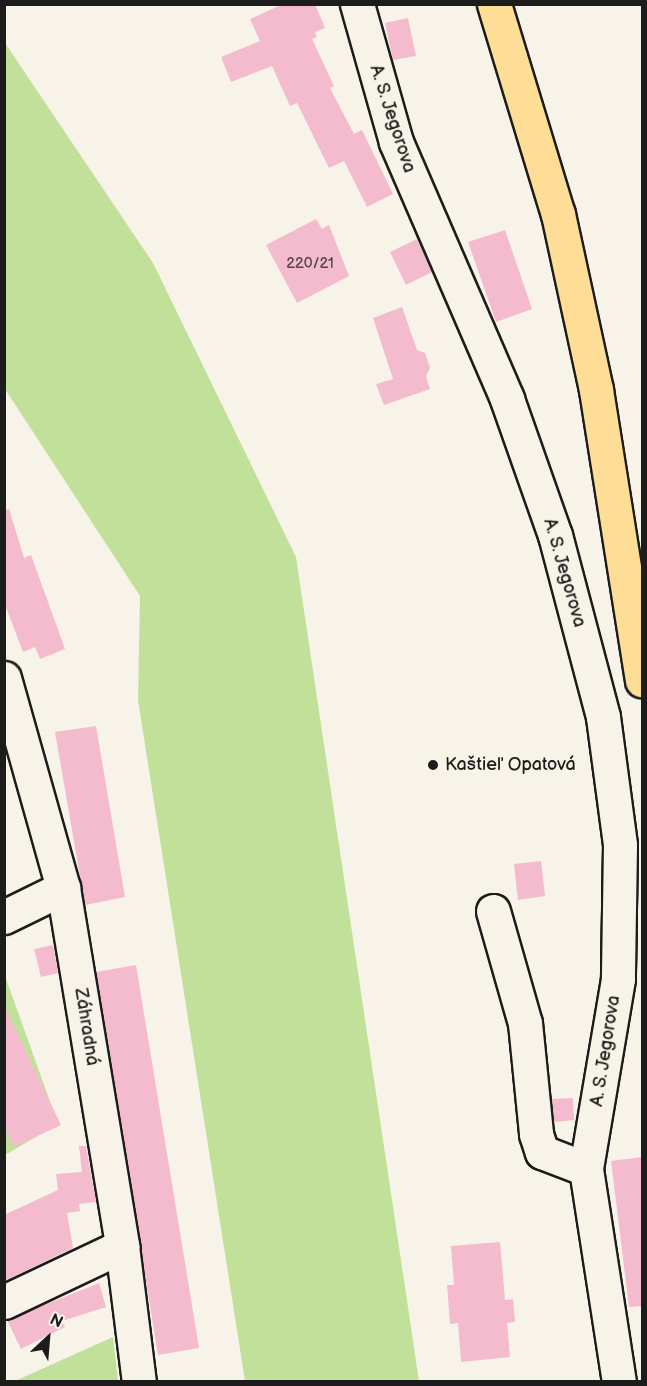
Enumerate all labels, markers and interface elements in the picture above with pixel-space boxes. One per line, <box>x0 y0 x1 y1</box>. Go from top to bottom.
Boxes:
street label: A. S. Jegorova <box>364 62 420 176</box>
house number: 220/21 <box>286 255 334 273</box>
street label: A. S. Jegorova <box>538 515 590 631</box>
place label: Kaštieľ Opatová <box>445 754 576 776</box>
marker: Kaštieľ Opatová <box>426 758 440 772</box>
street label: Záhradná <box>69 987 103 1067</box>
street label: A. S. Jegorova <box>586 993 626 1109</box>
north arrow <box>18 1308 78 1368</box>
text: N <box>47 1310 66 1333</box>

